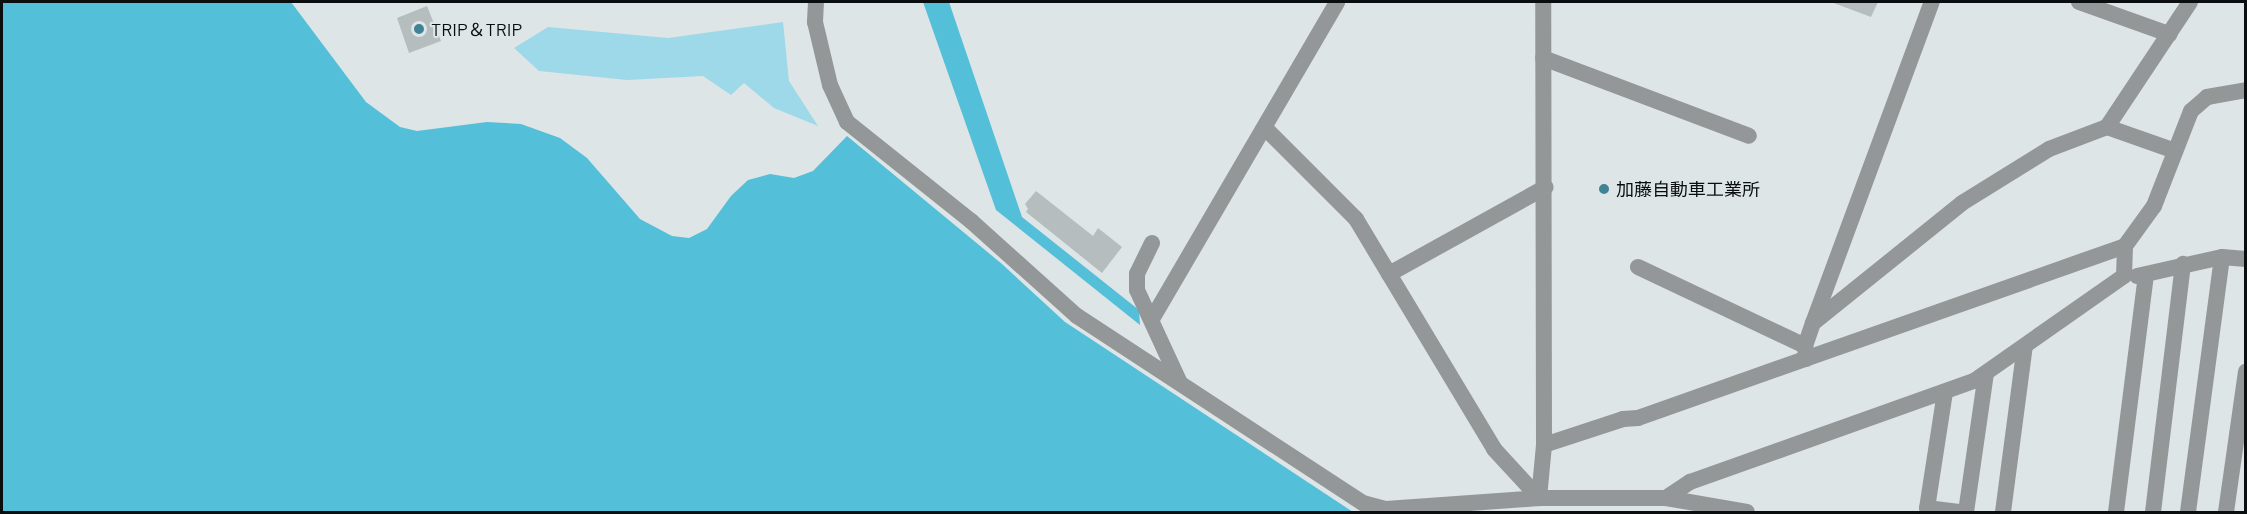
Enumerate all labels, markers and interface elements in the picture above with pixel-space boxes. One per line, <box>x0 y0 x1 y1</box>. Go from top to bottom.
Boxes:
place label: TRIP＆TRIP <box>431 18 522 40</box>
marker: TRIP＆TRIP <box>412 22 426 36</box>
place label: 加藤自動車工業所 <box>1616 178 1760 200</box>
marker: 加藤自動車工業所 <box>1597 182 1611 196</box>

